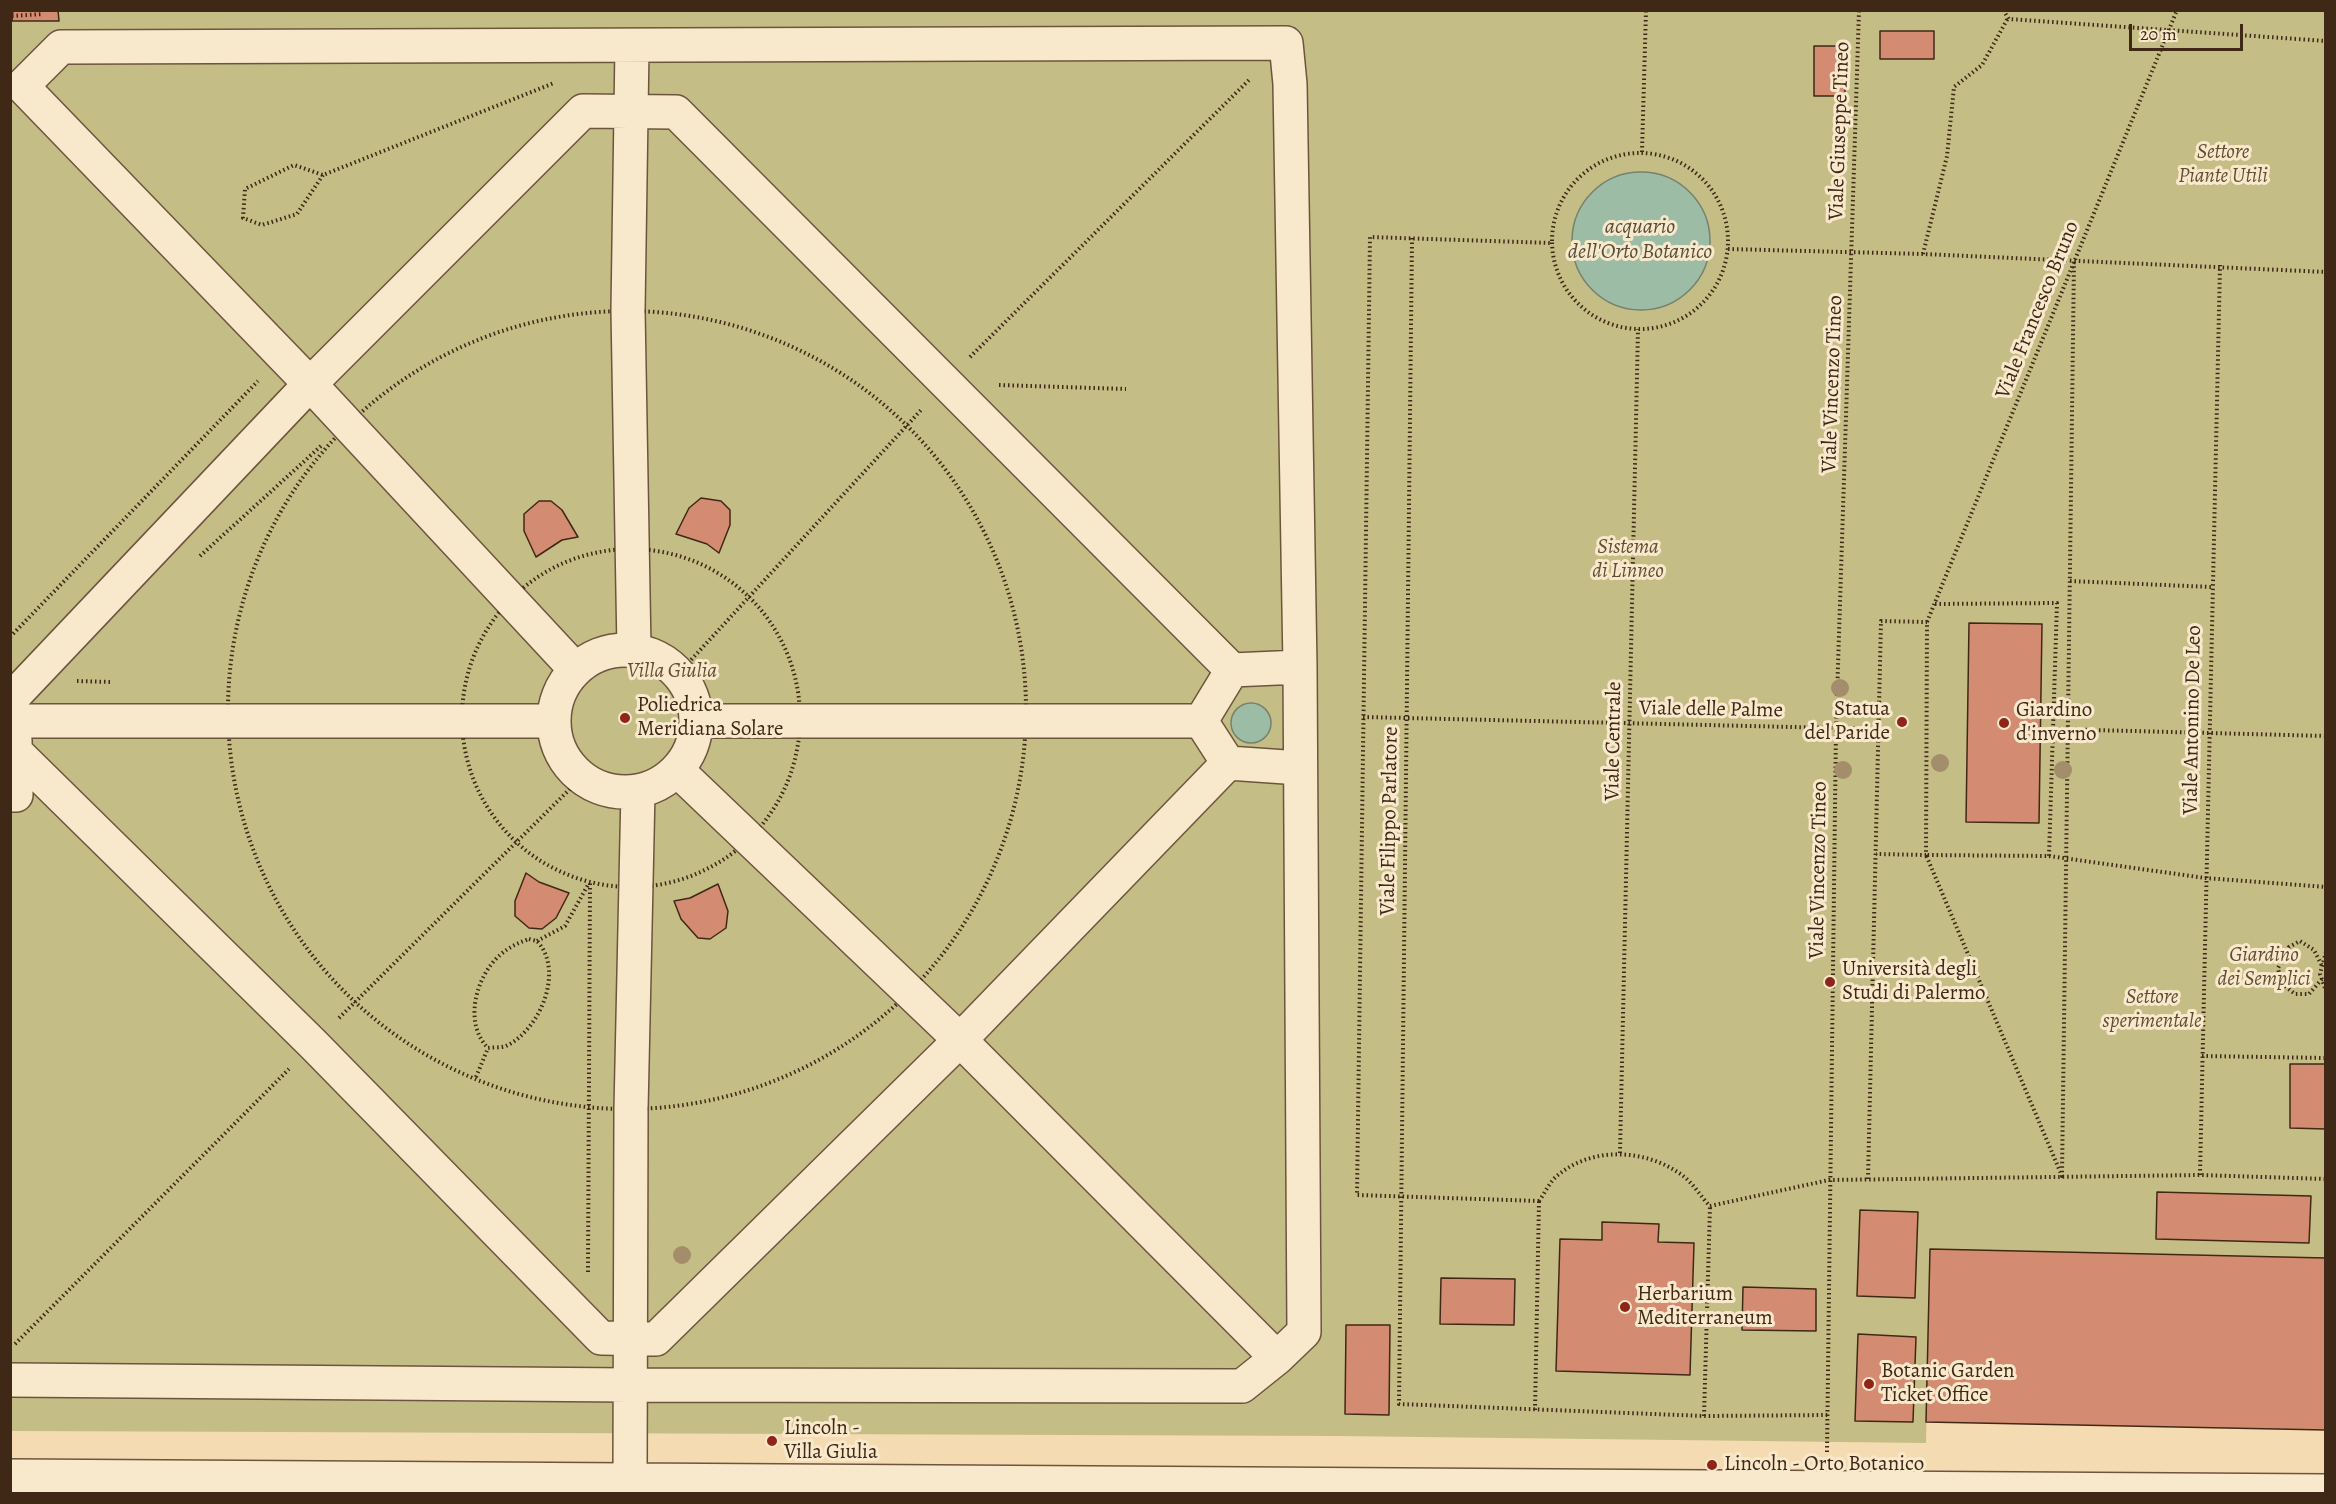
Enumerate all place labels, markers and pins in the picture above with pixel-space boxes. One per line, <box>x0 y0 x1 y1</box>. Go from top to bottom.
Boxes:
place label: Poliedrica Meridiana Solare <box>637 693 783 743</box>
place label: Statua del Paride <box>1804 697 1890 747</box>
place label: Giardino d'inverno <box>2016 698 2096 748</box>
marker: Poliedrica Meridiana Solare <box>618 711 632 725</box>
marker: Statua del Paride <box>1895 715 1909 729</box>
marker: Giardino d'inverno <box>1997 716 2011 730</box>
place label: Università degli Studi di Palermo <box>1842 957 1986 1007</box>
marker: Università degli Studi di Palermo <box>1823 975 1837 989</box>
place label: Herbarium Mediterraneum <box>1637 1282 1773 1332</box>
marker: Herbarium Mediterraneum <box>1618 1300 1632 1314</box>
place label: Botanic Garden Ticket Office <box>1881 1359 2015 1409</box>
marker: Botanic Garden Ticket Office <box>1862 1377 1876 1391</box>
place label: Lincoln - Villa Giulia <box>784 1416 878 1466</box>
marker: Lincoln - Villa Giulia <box>765 1434 779 1448</box>
place label: Lincoln - Orto Botanico <box>1724 1452 1924 1478</box>
marker: Lincoln - Orto Botanico <box>1705 1458 1719 1472</box>

